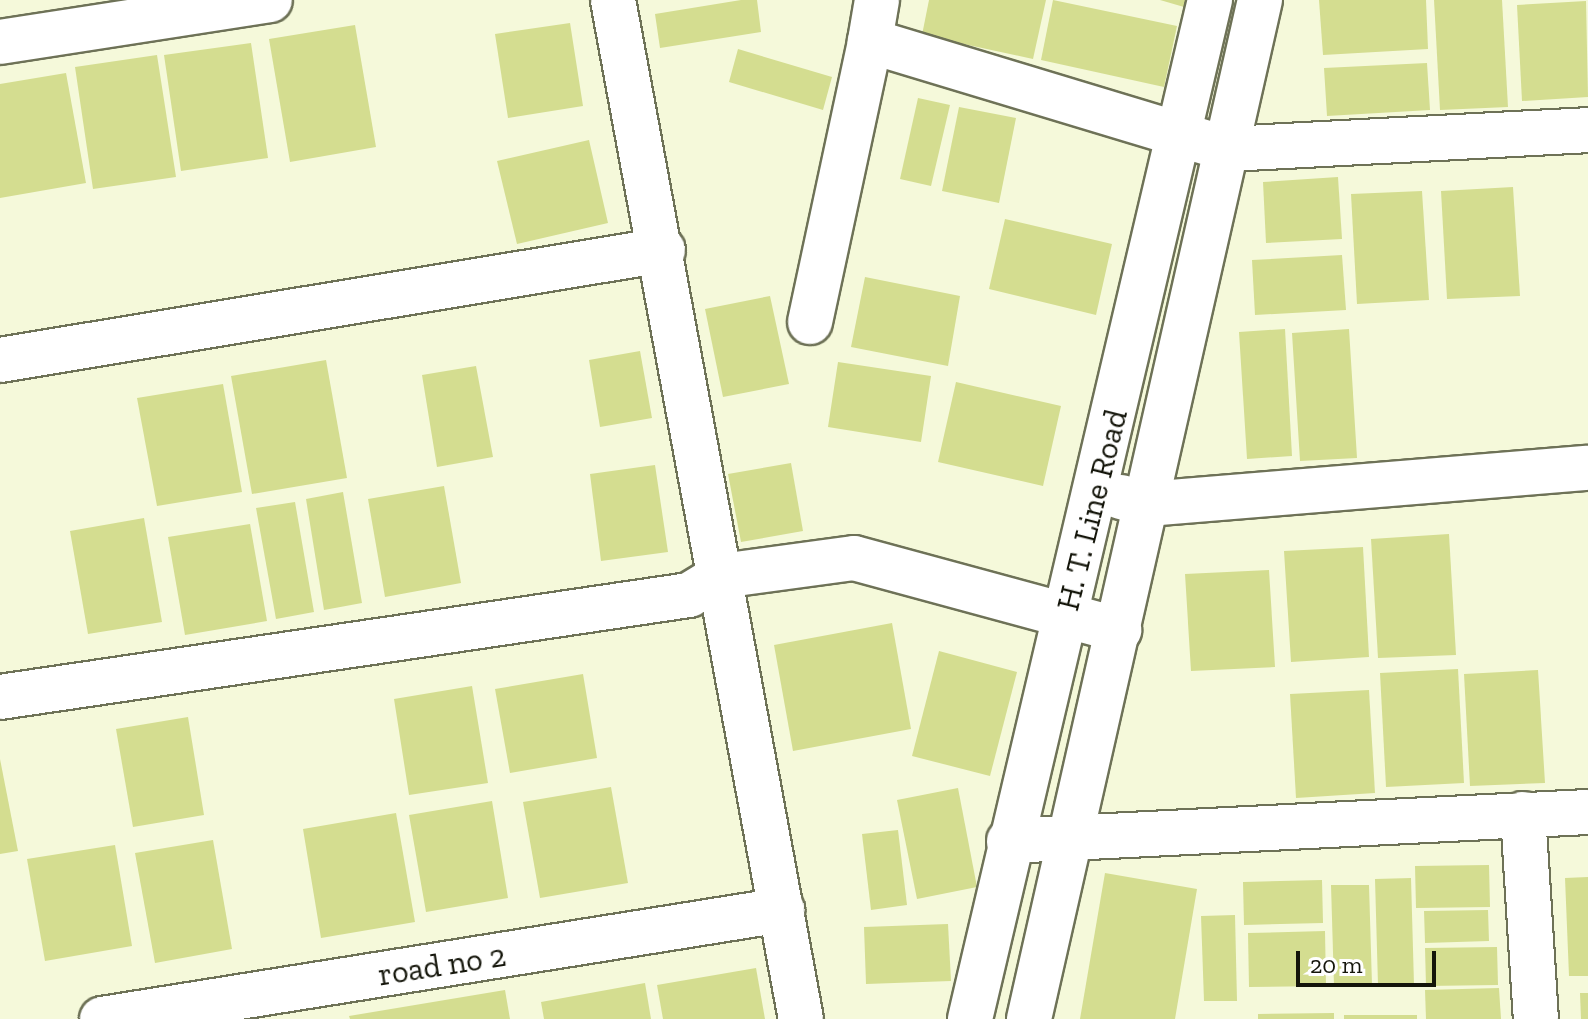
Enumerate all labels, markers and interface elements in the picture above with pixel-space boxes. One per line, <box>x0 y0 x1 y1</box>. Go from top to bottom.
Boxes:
street label: H. T. Line Road <box>1048 405 1136 615</box>
scale bar <box>1300 935 1440 985</box>
street label: road no 2 <box>375 936 509 994</box>
text: 20 m <box>1310 950 1362 979</box>

